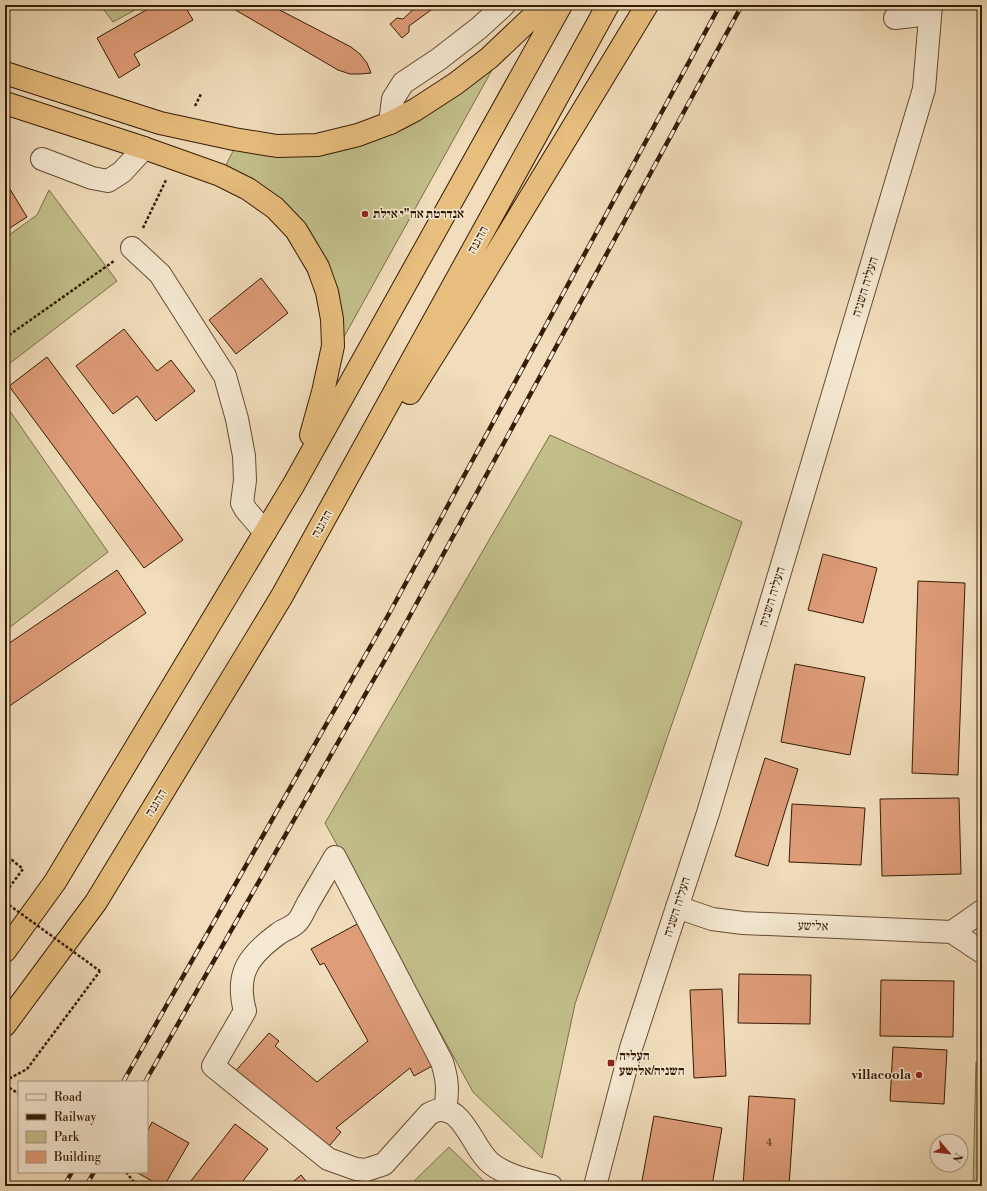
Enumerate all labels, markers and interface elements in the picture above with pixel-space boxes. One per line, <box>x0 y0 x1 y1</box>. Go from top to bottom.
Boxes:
place label: אנדרטת אח"י אילת <box>373 206 464 222</box>
marker: אנדרטת אח"י אילת <box>360 209 370 219</box>
street label: ההגנה <box>464 223 492 257</box>
street label: העליה השניה <box>848 255 882 319</box>
street label: ההגנה <box>308 507 336 541</box>
street label: העליה השניה <box>755 565 789 629</box>
street label: ההגנה <box>142 786 170 820</box>
street label: העליה השניה <box>660 875 694 939</box>
street label: אלישע <box>797 917 829 935</box>
place label: העליה השניה/אלישע <box>619 1048 685 1079</box>
marker: העליה השניה/אלישע <box>606 1058 616 1068</box>
place label: villacoola <box>850 1067 912 1083</box>
marker: villacoola <box>914 1070 924 1080</box>
legend <box>18 1081 148 1173</box>
text: Road <box>54 1090 82 1105</box>
text: Railway <box>54 1110 96 1125</box>
text: Park <box>54 1130 80 1145</box>
north arrow <box>929 1133 969 1173</box>
house number: 4 <box>766 1136 773 1150</box>
text: Building <box>53 1150 102 1165</box>
text: N <box>949 1150 965 1165</box>

